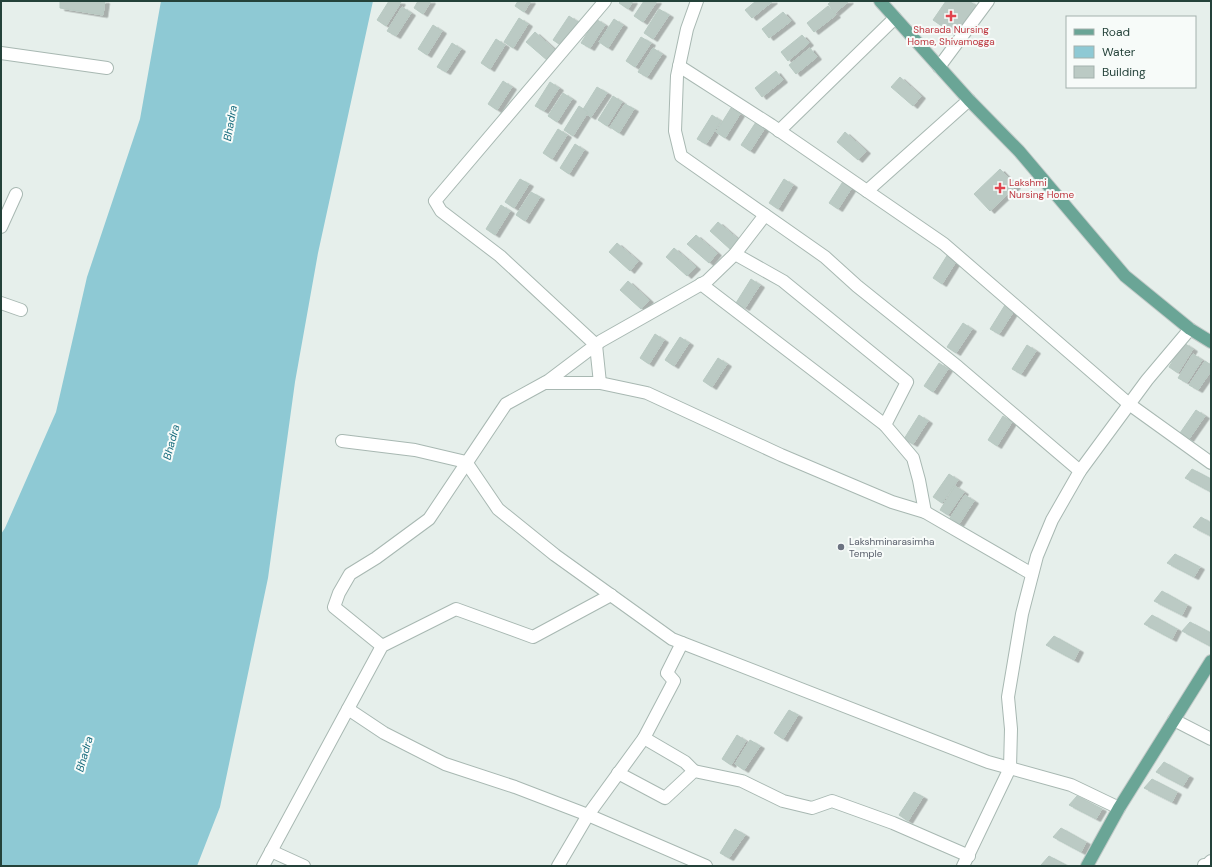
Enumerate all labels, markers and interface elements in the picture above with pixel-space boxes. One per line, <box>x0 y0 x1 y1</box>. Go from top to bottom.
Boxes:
marker: Sharada Nursing Home, Shivamogga <box>945 10 957 22</box>
legend <box>1066 16 1196 88</box>
place label: Sharada Nursing Home, Shivamogga <box>907 23 995 48</box>
text: Road <box>1102 24 1130 40</box>
text: Water <box>1102 44 1136 60</box>
text: Building <box>1102 64 1146 80</box>
water label: Bhadra <box>220 104 240 142</box>
place label: Lakshmi Nursing Home <box>1009 176 1074 201</box>
marker: Lakshmi Nursing Home <box>994 182 1006 194</box>
water label: Bhadra <box>160 423 182 461</box>
place label: Lakshminarasimha Temple <box>849 535 934 560</box>
marker: Lakshminarasimha Temple <box>836 542 846 552</box>
water label: Bhadra <box>72 735 96 773</box>

